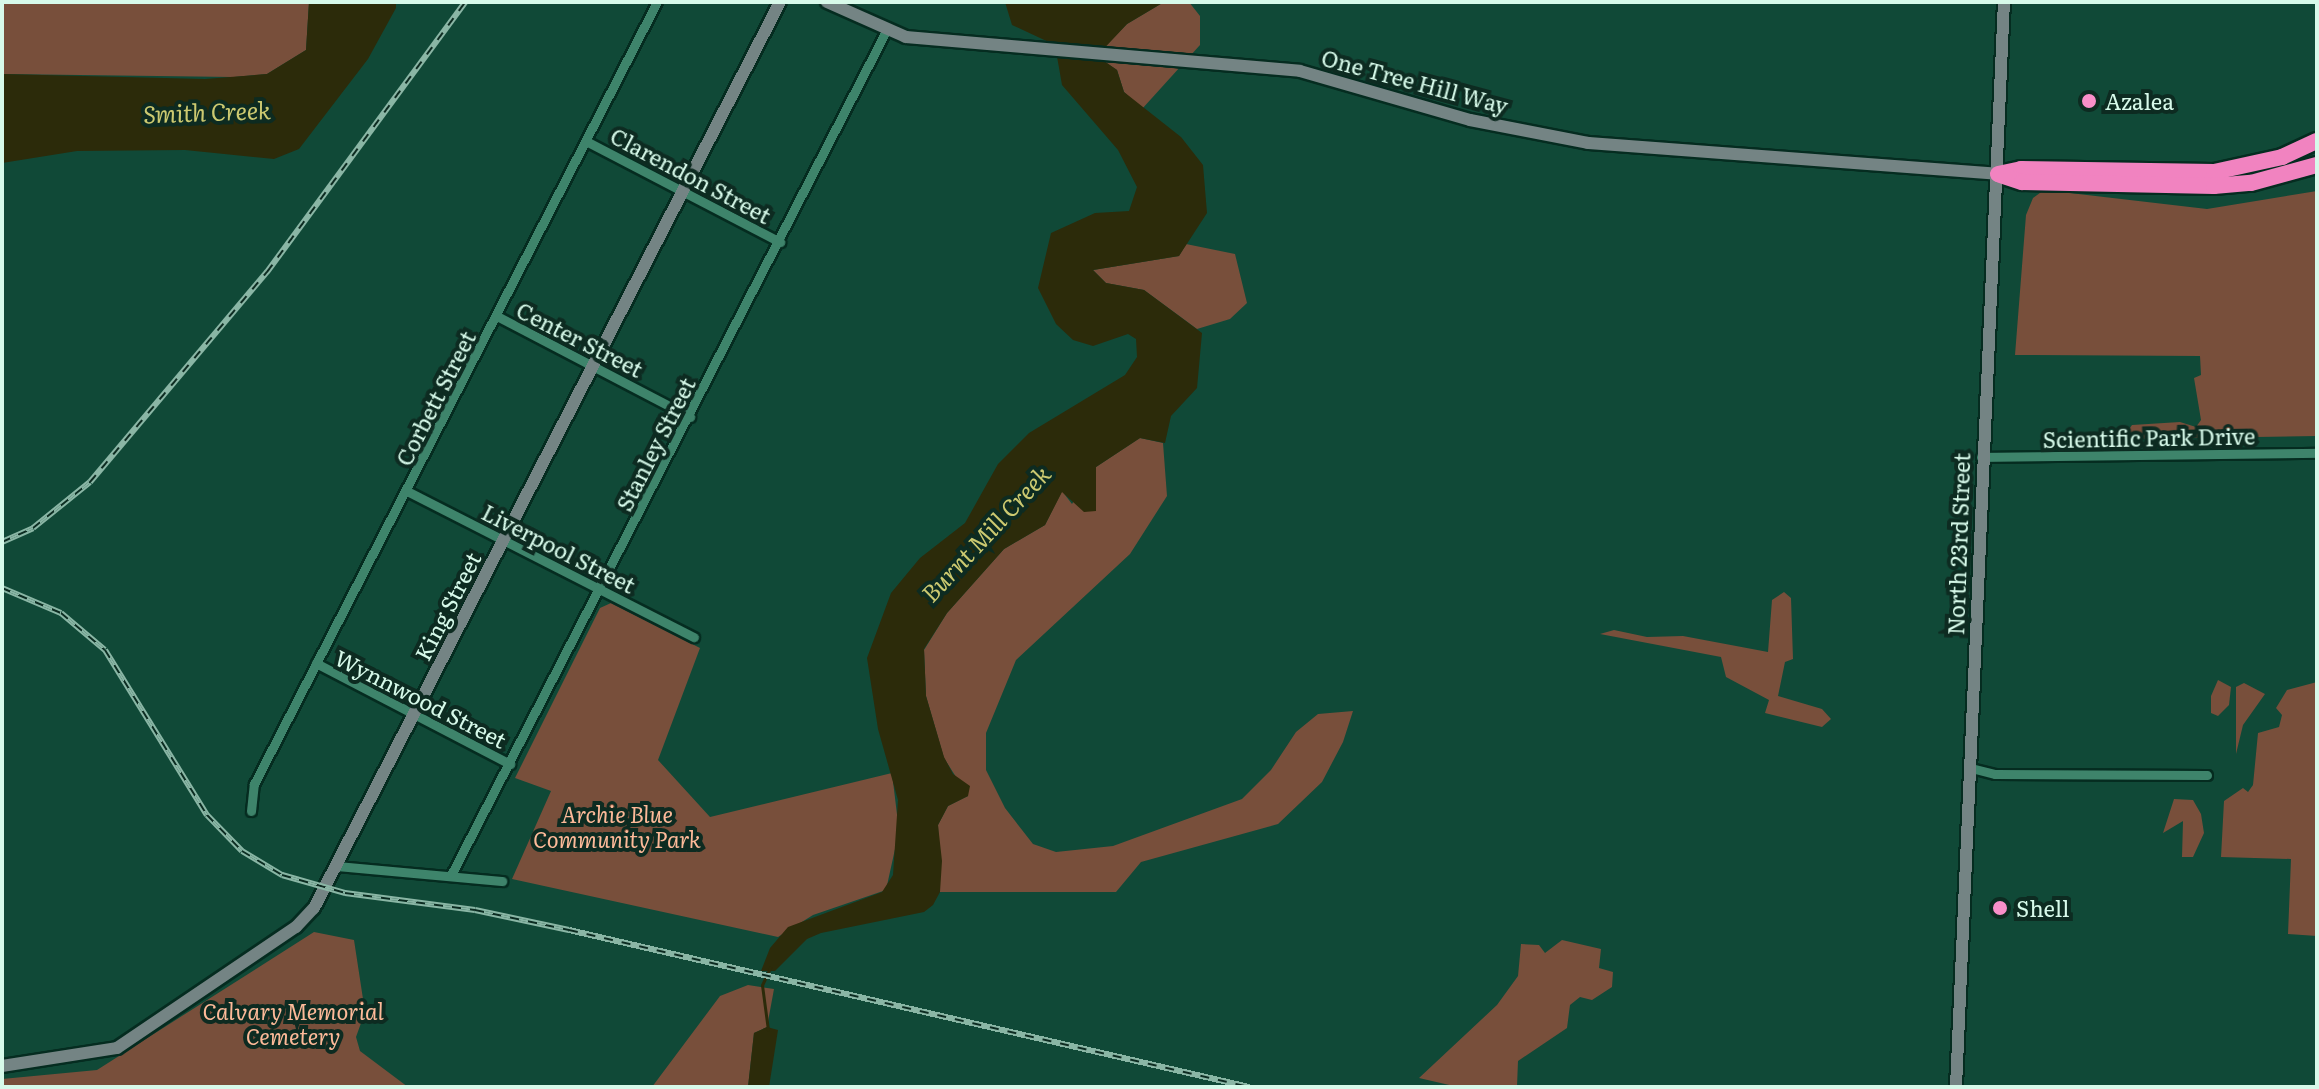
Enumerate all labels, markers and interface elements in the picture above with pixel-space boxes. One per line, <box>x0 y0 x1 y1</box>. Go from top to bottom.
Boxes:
street label: One Tree Hill Way <box>1319 43 1511 119</box>
place label: Azalea <box>2105 88 2174 114</box>
marker: Azalea <box>2080 92 2098 110</box>
water label: Smith Creek <box>143 94 271 128</box>
street label: Clarendon Street <box>606 122 776 228</box>
street label: Center Street <box>512 296 648 382</box>
street label: Corbett Street <box>390 326 480 470</box>
street label: Stanley Street <box>610 373 700 515</box>
street label: Scientific Park Drive <box>2042 422 2256 452</box>
street label: North 23rd Street <box>1942 452 1974 636</box>
water label: Burnt Mill Creek <box>915 459 1055 607</box>
street label: Liverpool Street <box>478 498 640 598</box>
street label: King Street <box>408 547 486 665</box>
street label: Wynnwood Street <box>331 643 511 753</box>
park label: Archie Blue Community Park <box>533 800 701 852</box>
place label: Shell <box>2016 895 2069 921</box>
marker: Shell <box>1991 899 2009 917</box>
park label: Calvary Memorial Cemetery <box>202 997 384 1048</box>

